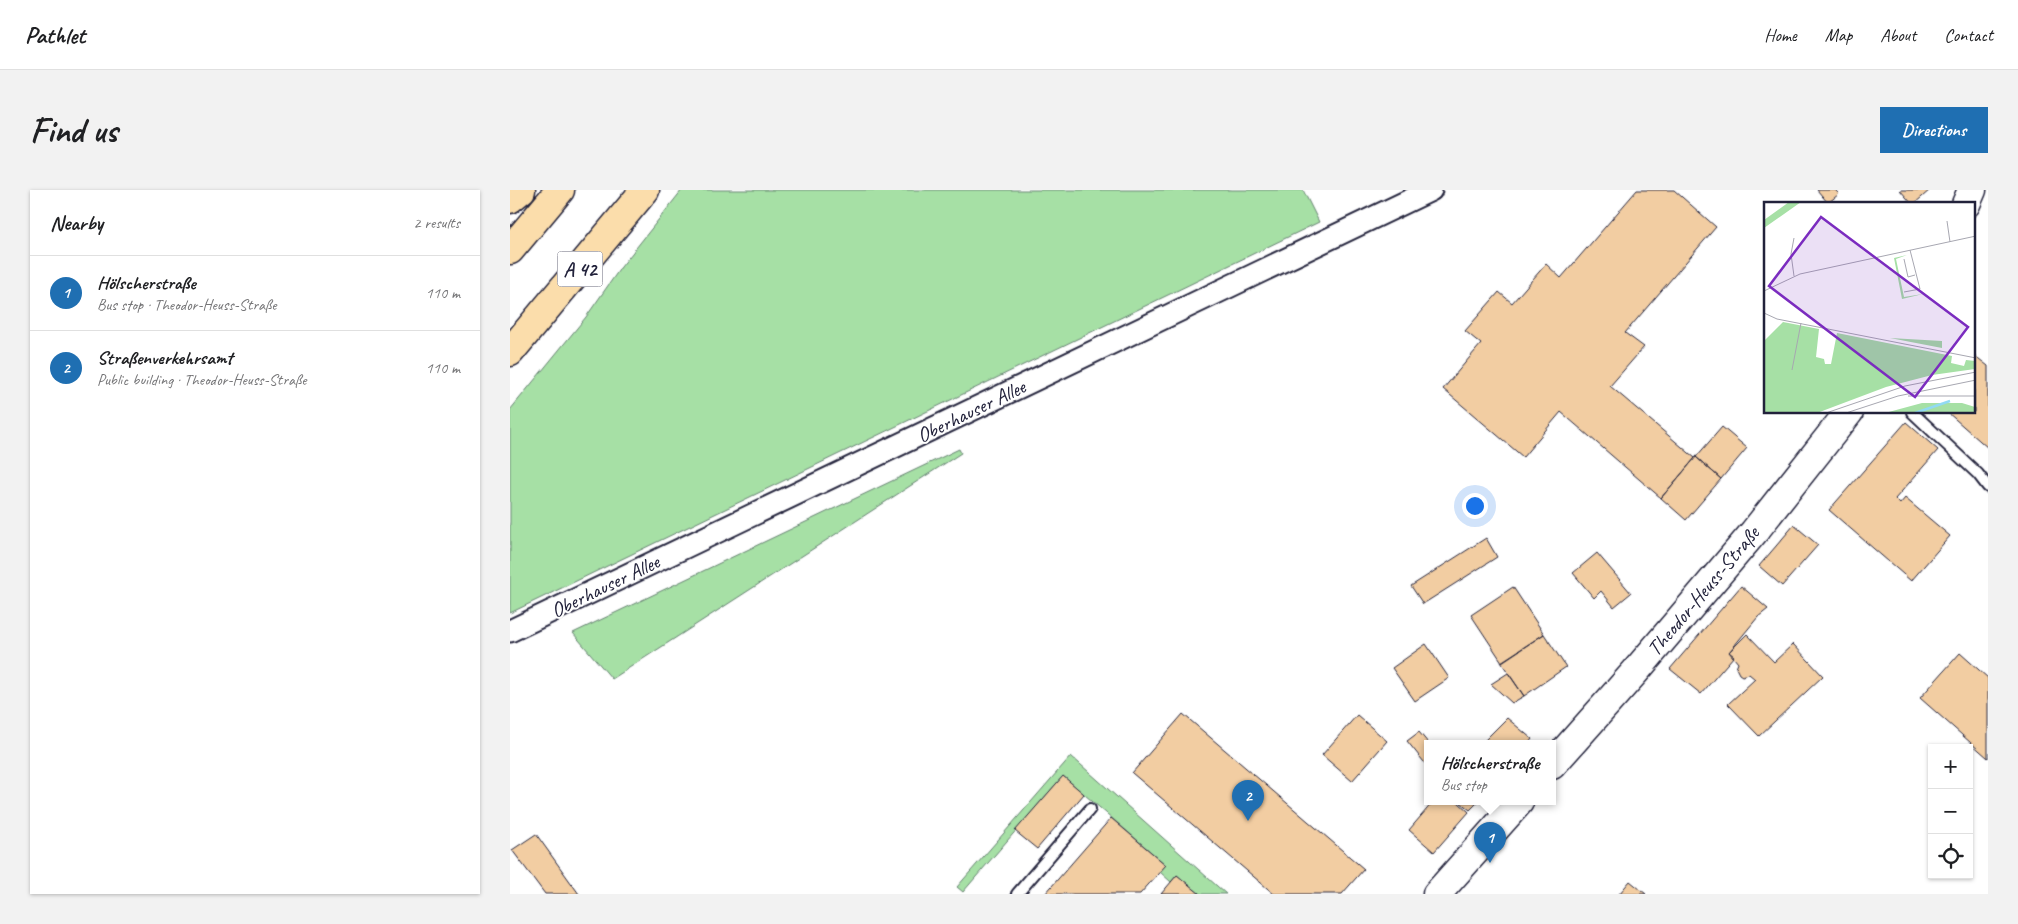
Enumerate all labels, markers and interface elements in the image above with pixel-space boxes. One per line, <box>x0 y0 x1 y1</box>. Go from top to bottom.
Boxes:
text: Pathlet <box>25 20 85 50</box>
text: Home <box>1764 24 1797 46</box>
text: Map <box>1825 24 1852 46</box>
text: About <box>1880 24 1916 46</box>
text: Contact <box>1944 24 1993 46</box>
button: Directions <box>1880 107 1988 153</box>
text: Find us <box>30 108 117 153</box>
inset map <box>1764 202 1976 414</box>
text: Nearby <box>50 210 103 236</box>
text: 2 results <box>413 213 460 233</box>
road number: A 42 <box>558 252 602 286</box>
text: Hölscherstraße <box>97 271 196 295</box>
text: 1 <box>62 283 70 303</box>
text: 110 m <box>426 283 460 303</box>
text: Bus stop · Theodor-Heuss-Straße <box>97 295 277 315</box>
text: Straßenverkehrsamt <box>97 346 233 370</box>
text: 2 <box>62 358 70 378</box>
text: 110 m <box>426 358 460 378</box>
text: Public building · Theodor-Heuss-Straße <box>97 370 306 390</box>
street label: Oberhauser Allee <box>912 373 1031 448</box>
your location <box>1462 493 1488 519</box>
street label: Theodor-Heuss-Straße <box>1641 519 1766 661</box>
street label: Oberhauser Allee <box>546 548 665 623</box>
popup <box>1424 740 1556 805</box>
map controls <box>1928 744 1973 879</box>
button: + <box>1928 744 1973 789</box>
text: Hölscherstraße <box>1441 751 1539 775</box>
text: Bus stop <box>1441 775 1487 795</box>
pin: 2 <box>1232 780 1264 821</box>
button: − <box>1928 789 1973 834</box>
pin: 1 <box>1474 822 1506 863</box>
button: locate <box>1928 834 1973 879</box>

